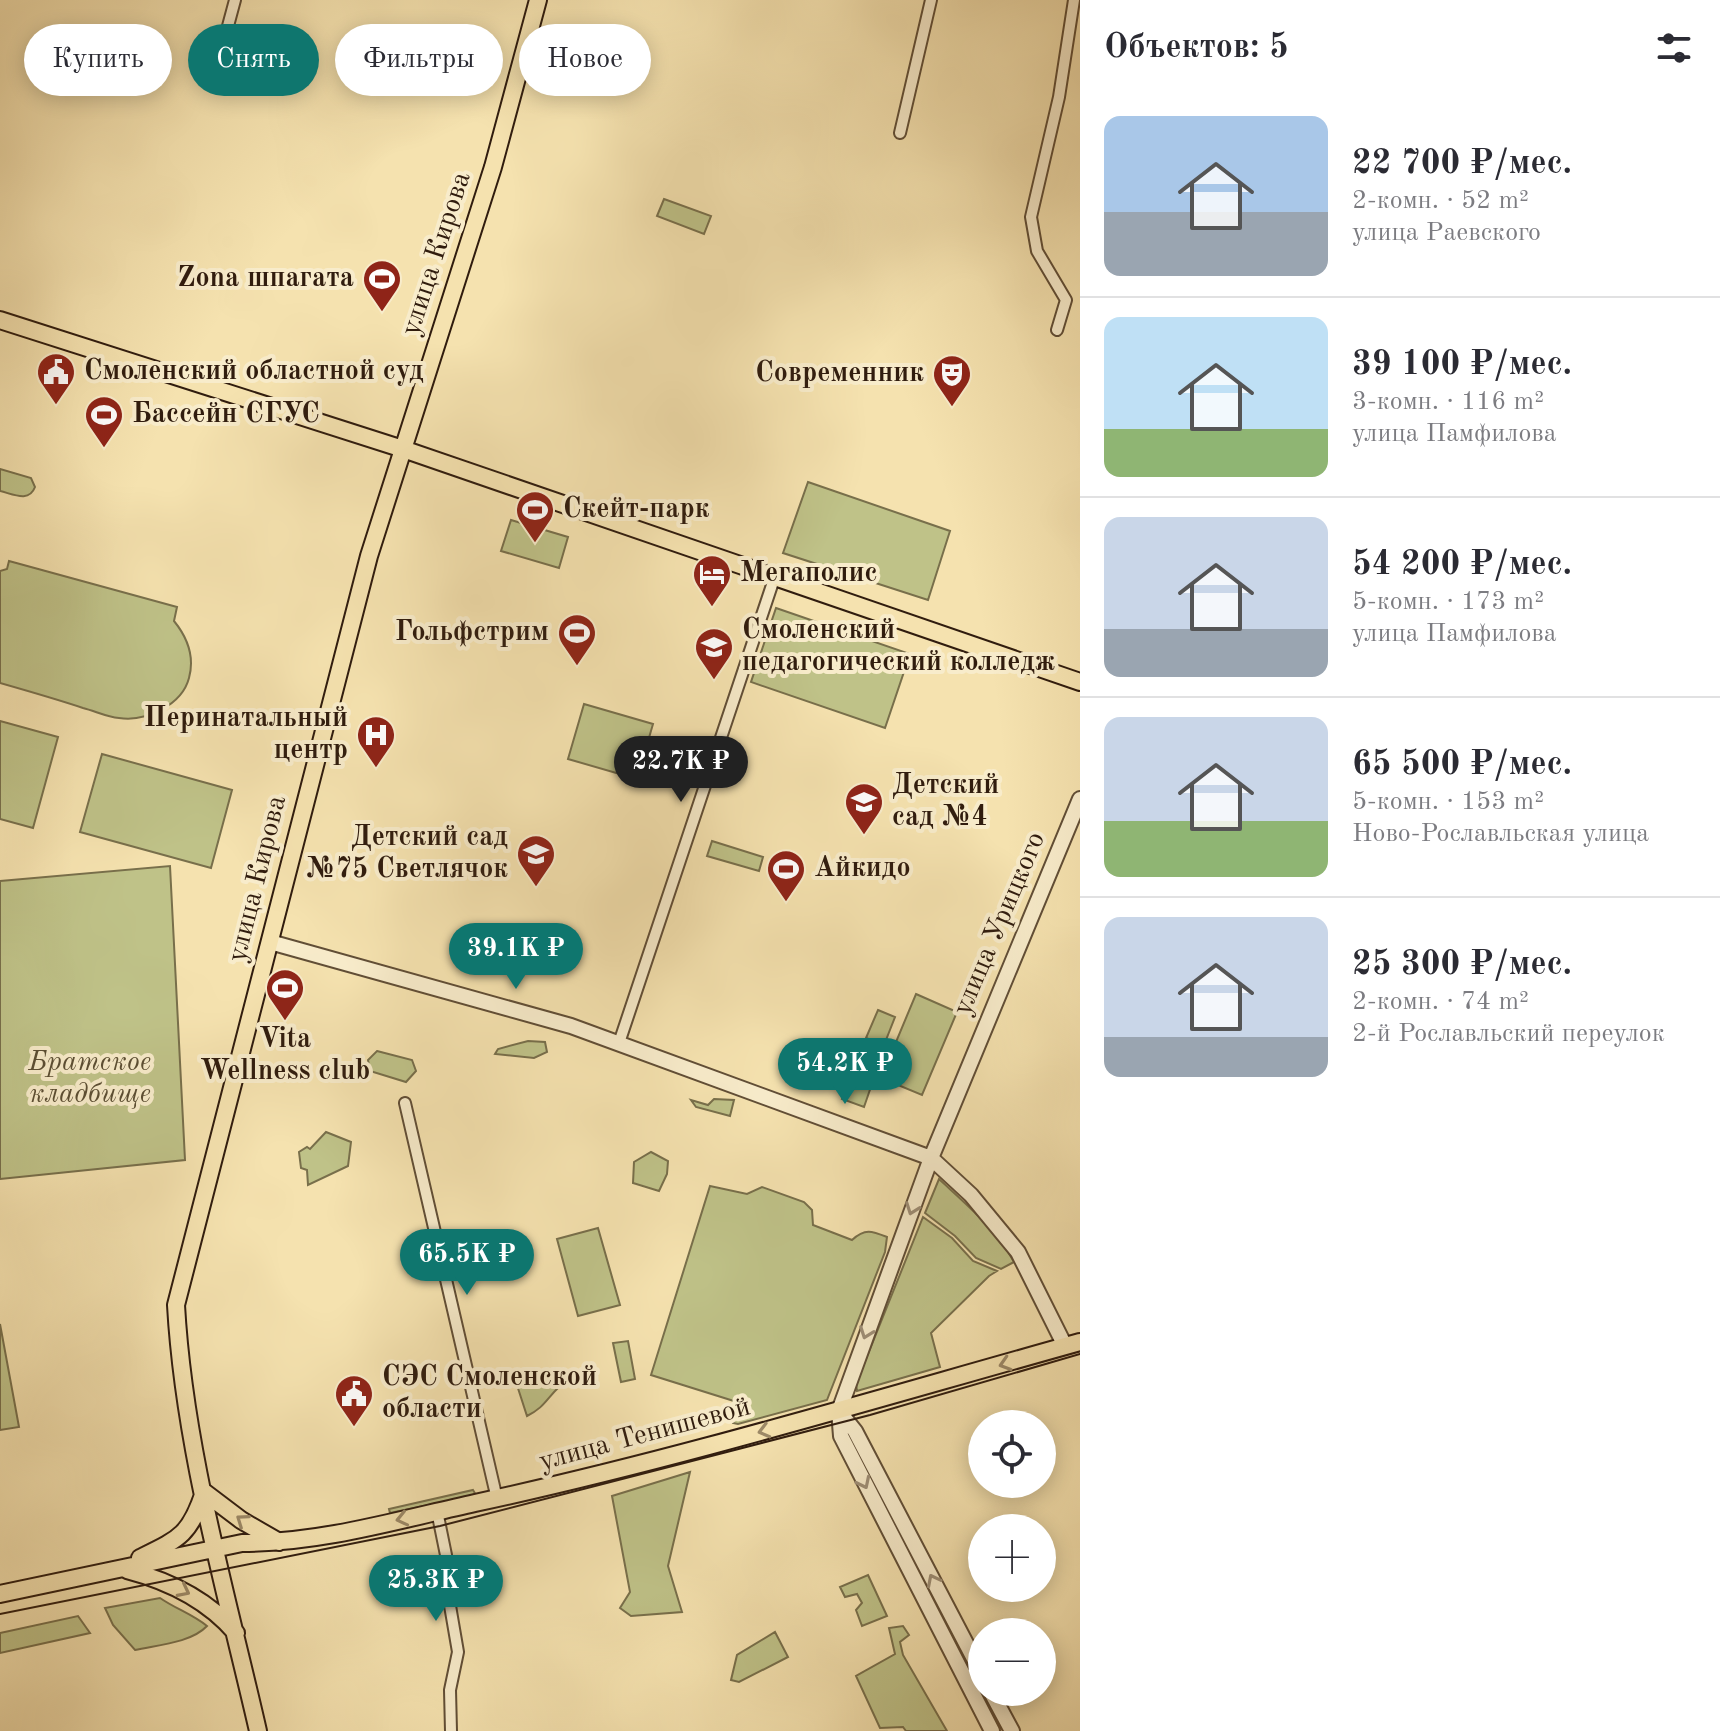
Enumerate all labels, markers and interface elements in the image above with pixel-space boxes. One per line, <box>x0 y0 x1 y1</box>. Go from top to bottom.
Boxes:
chip: Купить <box>24 24 172 96</box>
chip: Снять <box>188 24 319 96</box>
chip: Фильтры <box>335 24 503 96</box>
chip: Новое <box>519 24 651 96</box>
icon: filters <box>1652 26 1696 70</box>
text: Объектов: 5 <box>1104 31 1289 65</box>
text: 22 700 ₽/мес. <box>1352 147 1572 181</box>
icon: home <box>1168 148 1264 244</box>
street label: улица Кирова <box>397 168 477 339</box>
text: 2-комн. · 52 m² <box>1352 188 1529 214</box>
text: улица Раевского <box>1352 220 1541 246</box>
sports icon: Zona шпагата <box>361 258 403 313</box>
place label: Zona шпагата <box>177 265 354 293</box>
text: 39 100 ₽/мес. <box>1352 348 1572 382</box>
icon: home <box>1168 349 1264 445</box>
public building icon: Смоленский областной суд <box>35 351 77 406</box>
theatre icon: Современник <box>931 353 973 408</box>
place label: Смоленский областной суд <box>84 357 424 386</box>
place label: Современник <box>755 359 924 388</box>
text: 3-комн. · 116 m² <box>1352 389 1544 415</box>
sports icon: Бассейн СГУС <box>83 394 125 449</box>
place label: Бассейн СГУС <box>132 400 320 429</box>
text: улица Памфилова <box>1352 421 1557 447</box>
sports icon: Скейт-парк <box>514 489 556 544</box>
place label: Скейт-парк <box>563 495 710 524</box>
text: 54 200 ₽/мес. <box>1352 548 1572 582</box>
icon: home <box>1168 549 1264 645</box>
hotel icon: Мегаполис <box>691 553 733 608</box>
place label: Мегаполис <box>740 560 878 588</box>
text: 5-комн. · 173 m² <box>1352 589 1544 615</box>
sports icon: Гольфстрим <box>556 612 598 667</box>
place label: Смоленский педагогический колледж <box>742 616 1055 677</box>
place label: Гольфстрим <box>395 619 549 647</box>
text: улица Памфилова <box>1352 621 1557 647</box>
school or university icon: Смоленский педагогический колледж <box>693 626 735 681</box>
place label: Перинатальный центр <box>144 705 348 765</box>
hospital icon: Перинатальный центр <box>355 714 397 769</box>
pin: 22.7K ₽ <box>607 736 755 804</box>
text: 65 500 ₽/мес. <box>1352 748 1572 782</box>
text: 22.7K ₽ <box>632 749 730 775</box>
icon: home <box>1168 749 1264 845</box>
place label: Детский сад №4 <box>892 772 999 832</box>
school or university icon: Детский сад №4 <box>843 781 885 836</box>
text: 5-комн. · 153 m² <box>1352 789 1544 815</box>
street label: улица Кирова <box>224 793 292 965</box>
text: Ново-Рославльская улица <box>1352 821 1649 847</box>
place label: Детский сад №75 Светлячок <box>306 824 508 884</box>
street label: улица Урицкого <box>949 828 1051 1020</box>
school or university icon: Детский сад №75 Светлячок <box>515 833 557 888</box>
sports icon: Айкидо <box>765 848 807 903</box>
place label: Айкидо <box>814 855 911 883</box>
pin: 39.1K ₽ <box>442 923 590 991</box>
text: 39.1K ₽ <box>467 936 565 962</box>
text: 25 300 ₽/мес. <box>1352 948 1572 982</box>
icon: home <box>1168 949 1264 1045</box>
sports icon: Vita Wellness club <box>264 967 306 1022</box>
text: 2-комн. · 74 m² <box>1352 989 1529 1015</box>
text: 2-й Рославльский переулок <box>1352 1021 1665 1047</box>
place label: Vita Wellness club <box>200 1026 370 1086</box>
pin: 54.2K ₽ <box>771 1038 919 1106</box>
park label: Братское кладбище <box>28 1049 151 1109</box>
text: 54.2K ₽ <box>796 1051 894 1077</box>
one-way arrow <box>905 1201 922 1215</box>
pin: 65.5K ₽ <box>393 1229 541 1297</box>
text: 65.5K ₽ <box>418 1242 516 1268</box>
one-way arrow <box>859 1325 876 1339</box>
one-way arrow <box>999 1355 1013 1371</box>
place label: СЭС Смоленской области <box>382 1363 597 1424</box>
public building icon: СЭС Смоленской области <box>333 1373 375 1428</box>
street label: улица Тенишевой <box>536 1393 754 1477</box>
map controls <box>968 1410 1056 1706</box>
button: locate <box>968 1410 1056 1498</box>
one-way arrow <box>757 1421 771 1438</box>
one-way arrow <box>855 1475 870 1490</box>
one-way arrow <box>396 1510 410 1527</box>
button: + <box>968 1514 1056 1602</box>
one-way arrow <box>236 1515 250 1530</box>
pin: 25.3K ₽ <box>362 1555 510 1623</box>
text: 25.3K ₽ <box>387 1568 485 1594</box>
one-way arrow <box>927 1574 942 1589</box>
one-way arrow <box>176 1582 191 1597</box>
button: − <box>968 1618 1056 1706</box>

